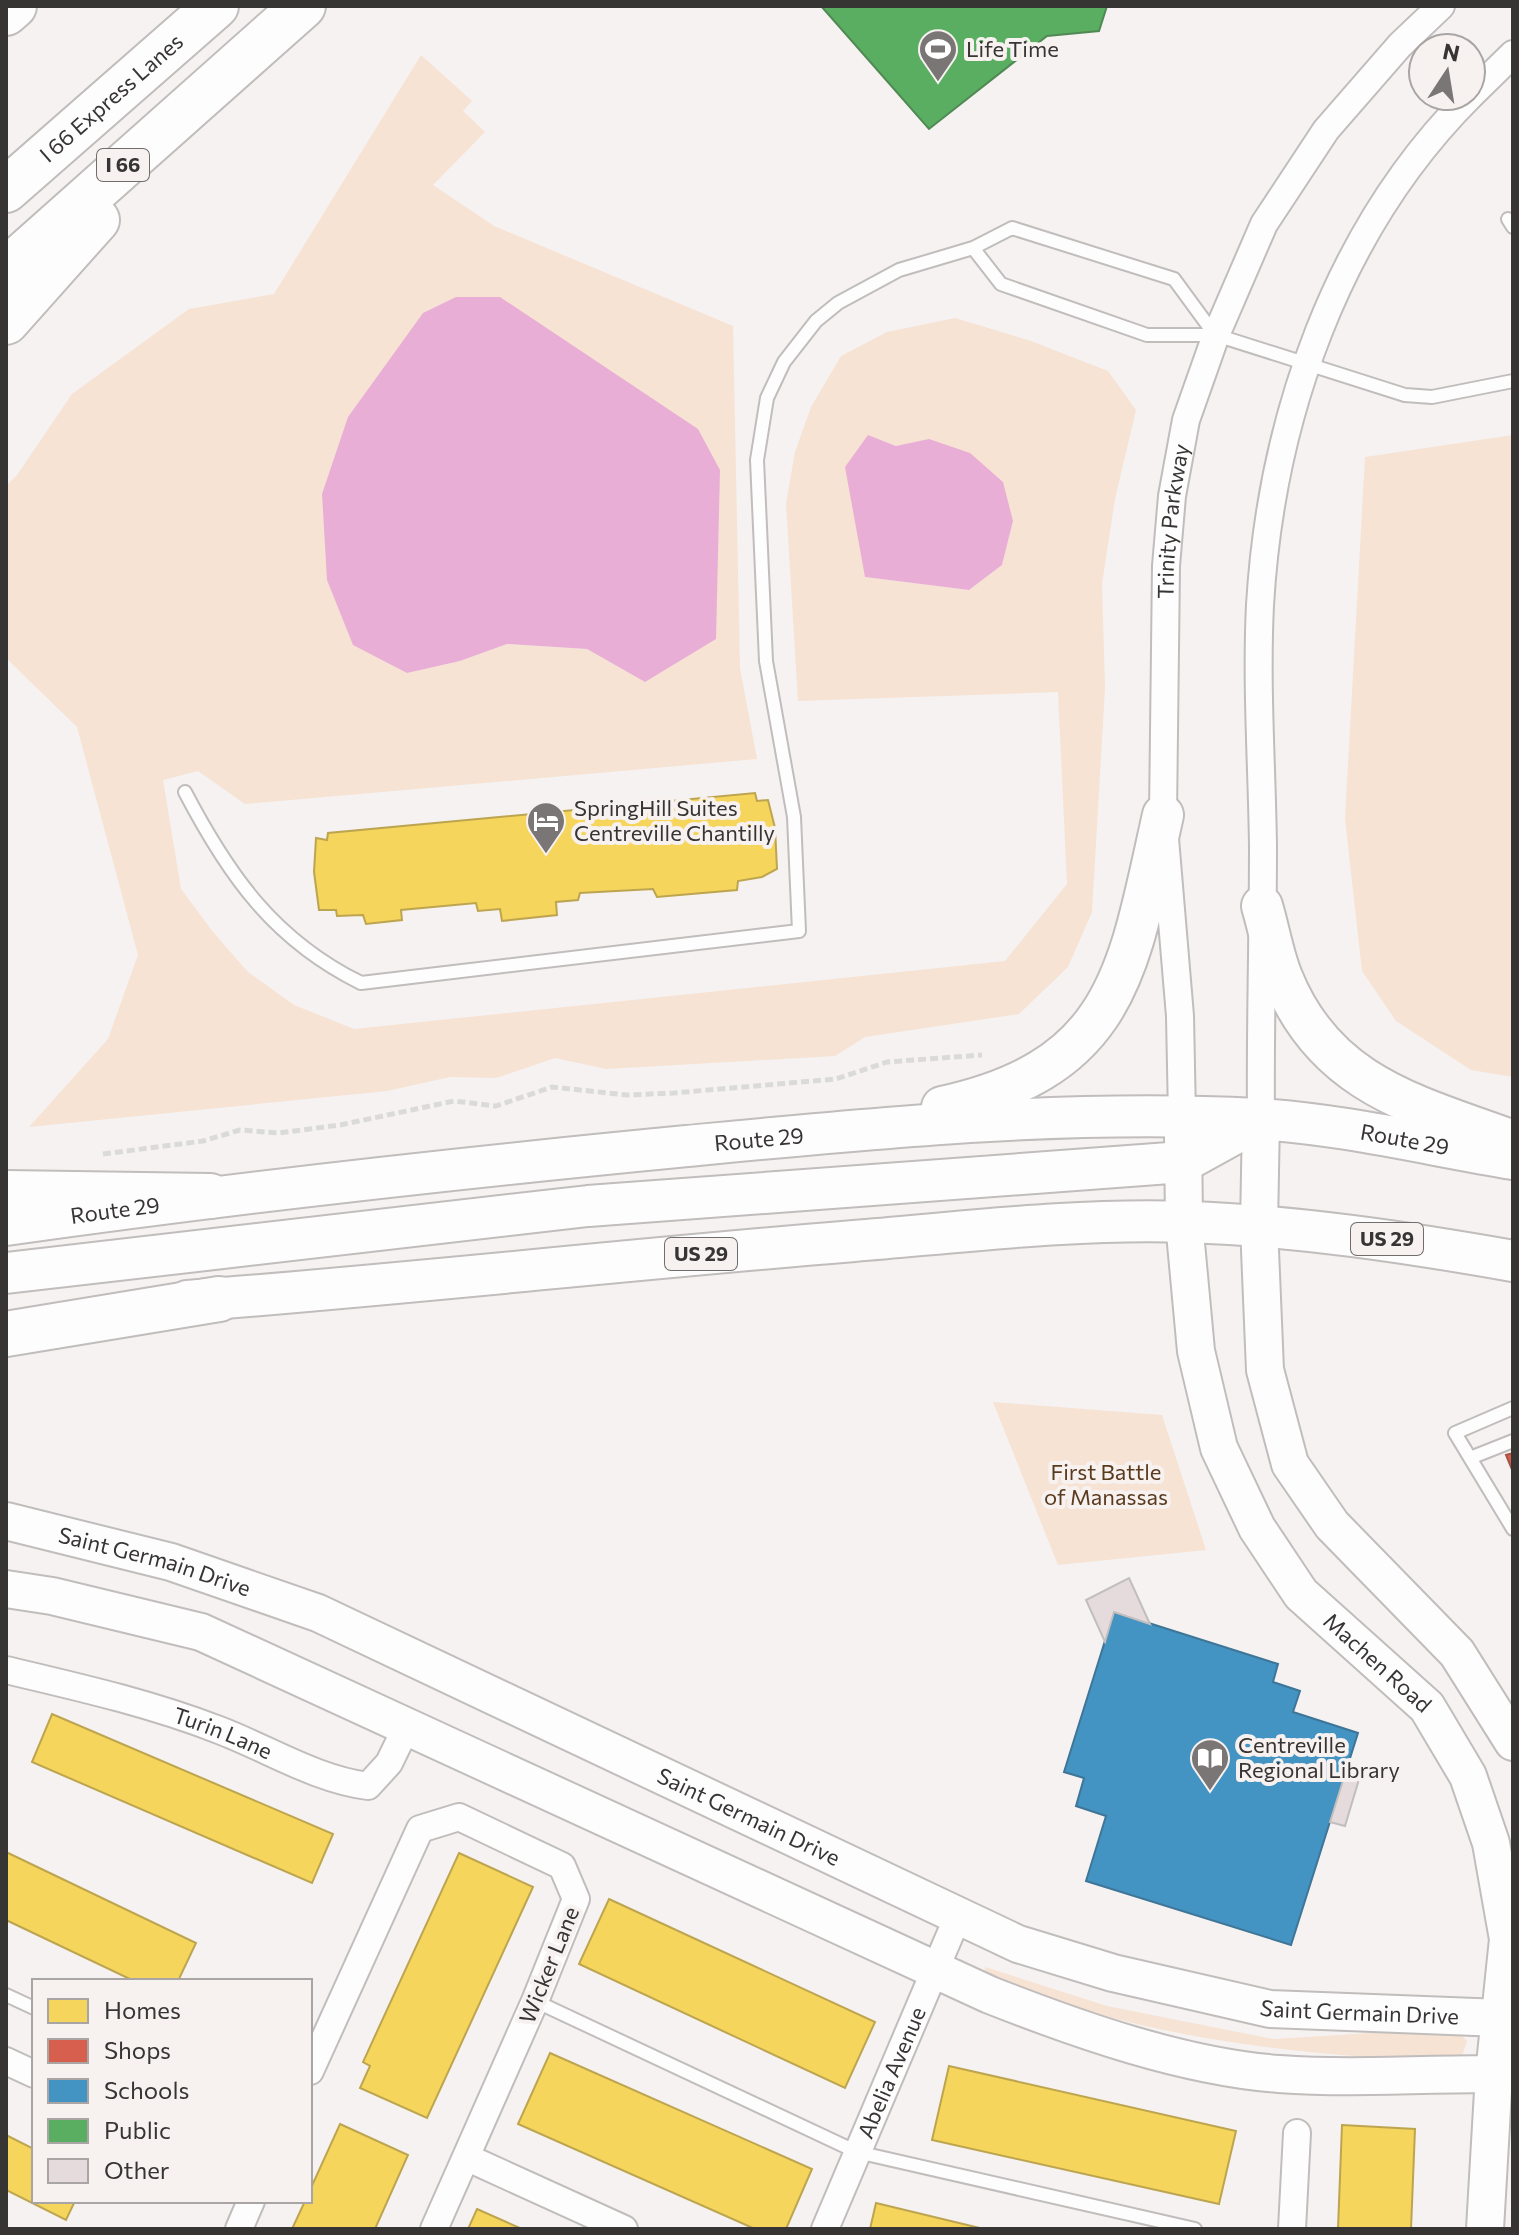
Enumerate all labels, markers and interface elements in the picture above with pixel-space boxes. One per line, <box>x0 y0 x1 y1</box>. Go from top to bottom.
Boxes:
street label: I 66 Express Lanes <box>34 28 188 168</box>
sports icon: Life Time <box>917 28 959 83</box>
north arrow <box>1407 32 1487 112</box>
place label: Life Time <box>966 35 1059 62</box>
text: N <box>1440 37 1462 67</box>
road number: I 66 <box>97 149 149 181</box>
street label: Trinity Parkway <box>1152 441 1194 599</box>
place label: SpringHill Suites Centreville Chantilly <box>574 794 775 846</box>
hotel icon: SpringHill Suites Centreville Chantilly <box>525 800 567 855</box>
street label: Route 29 <box>1358 1118 1451 1160</box>
street label: Route 29 <box>713 1121 805 1156</box>
street label: Route 29 <box>69 1190 161 1229</box>
road number: US 29 <box>1351 1223 1423 1255</box>
road number: US 29 <box>665 1238 737 1270</box>
park label: First Battle of Manassas <box>1044 1458 1168 1510</box>
street label: Saint Germain Drive <box>56 1521 254 1602</box>
street label: Machen Road <box>1318 1607 1437 1718</box>
street label: Turin Lane <box>170 1701 277 1765</box>
place label: Centreville Regional Library <box>1238 1731 1400 1783</box>
library icon: Centreville Regional Library <box>1189 1737 1231 1792</box>
street label: Saint Germain Drive <box>653 1761 845 1871</box>
street label: Wicker Lane <box>513 1903 584 2027</box>
legend <box>32 1979 312 2203</box>
street label: Saint Germain Drive <box>1258 1993 1460 2029</box>
text: Homes <box>104 1995 181 2024</box>
street label: Abelia Avenue <box>851 2003 931 2142</box>
text: Shops <box>104 2035 171 2064</box>
text: Schools <box>104 2075 189 2104</box>
text: Public <box>104 2115 171 2144</box>
text: Other <box>104 2155 170 2184</box>

